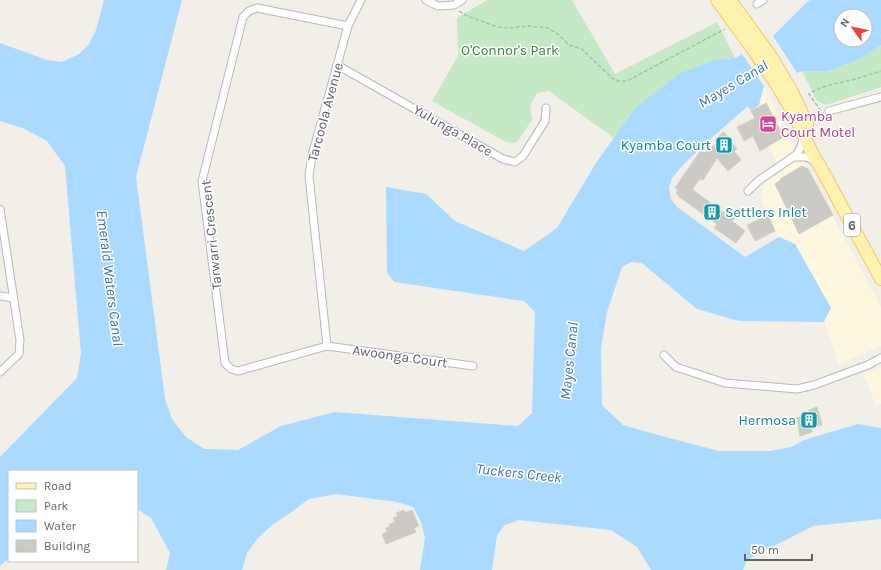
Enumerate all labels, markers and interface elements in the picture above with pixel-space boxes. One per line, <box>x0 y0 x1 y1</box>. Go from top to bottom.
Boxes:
north arrow <box>833 8 873 48</box>
text: N <box>837 16 853 30</box>
park label: O'Connor's Park <box>461 42 559 59</box>
water label: Mayes Canal <box>695 56 771 112</box>
street label: Tarcoola Avenue <box>304 61 347 164</box>
street label: Yulunga Place <box>410 101 495 160</box>
place label: Kyamba Court Motel <box>781 108 855 141</box>
hotel icon: Kyamba Court Motel <box>758 114 778 134</box>
building icon: Kyamba Court <box>714 135 734 155</box>
place label: Kyamba Court <box>621 137 711 154</box>
street label: Tarwarri Crescent <box>197 179 226 291</box>
building icon: Settlers Inlet <box>702 202 722 222</box>
place label: Settlers Inlet <box>725 204 807 221</box>
water label: Emerald Waters Canal <box>93 209 127 347</box>
road number: 6 <box>844 214 860 236</box>
water label: Mayes Canal <box>556 321 582 401</box>
street label: Awoonga Court <box>351 341 448 372</box>
building icon: Hermosa <box>799 410 819 430</box>
place label: Hermosa <box>739 412 796 429</box>
water label: Tuckers Creek <box>475 460 563 486</box>
legend <box>8 470 138 562</box>
text: Road <box>44 479 72 493</box>
text: Park <box>44 499 69 513</box>
text: Water <box>44 519 77 533</box>
scale bar <box>745 536 812 562</box>
text: Building <box>44 539 91 553</box>
text: 50 m <box>751 543 779 557</box>

